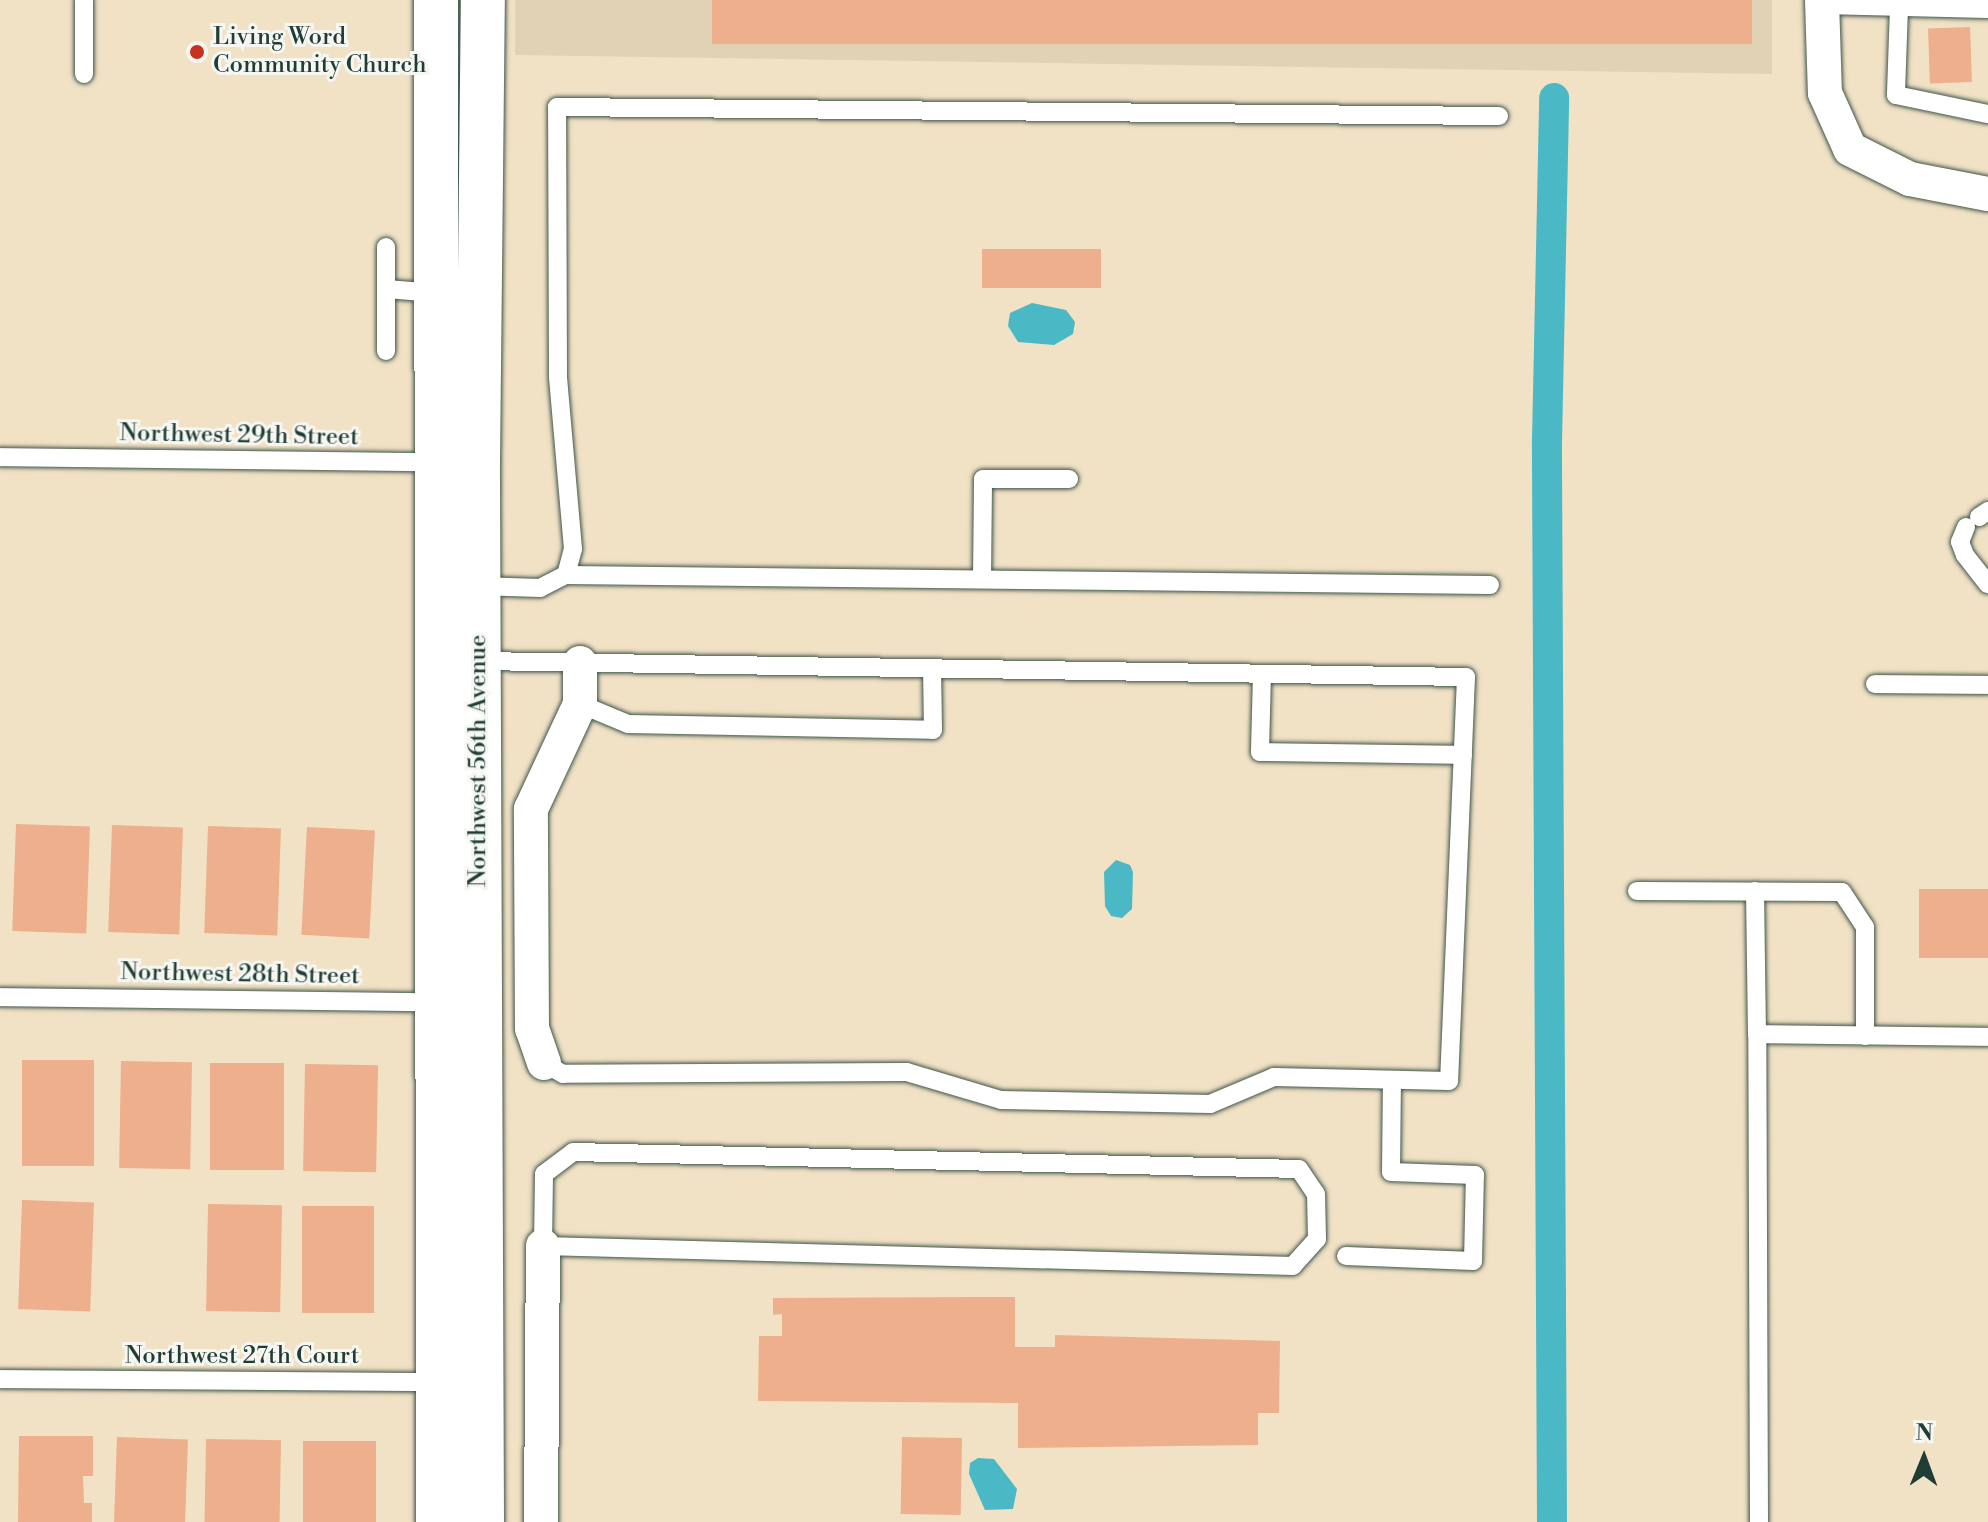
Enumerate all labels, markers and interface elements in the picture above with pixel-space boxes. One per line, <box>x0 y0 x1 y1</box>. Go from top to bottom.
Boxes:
place label: Living Word Community Church <box>213 24 427 80</box>
marker: Living Word Community Church <box>188 43 206 61</box>
street label: Northwest 29th Street <box>119 420 359 452</box>
street label: Northwest 56th Avenue <box>465 635 493 887</box>
street label: Northwest 28th Street <box>120 959 360 991</box>
street label: Northwest 27th Court <box>125 1343 359 1371</box>
north arrow <box>1884 1418 1964 1498</box>
text: N <box>1915 1420 1933 1447</box>

